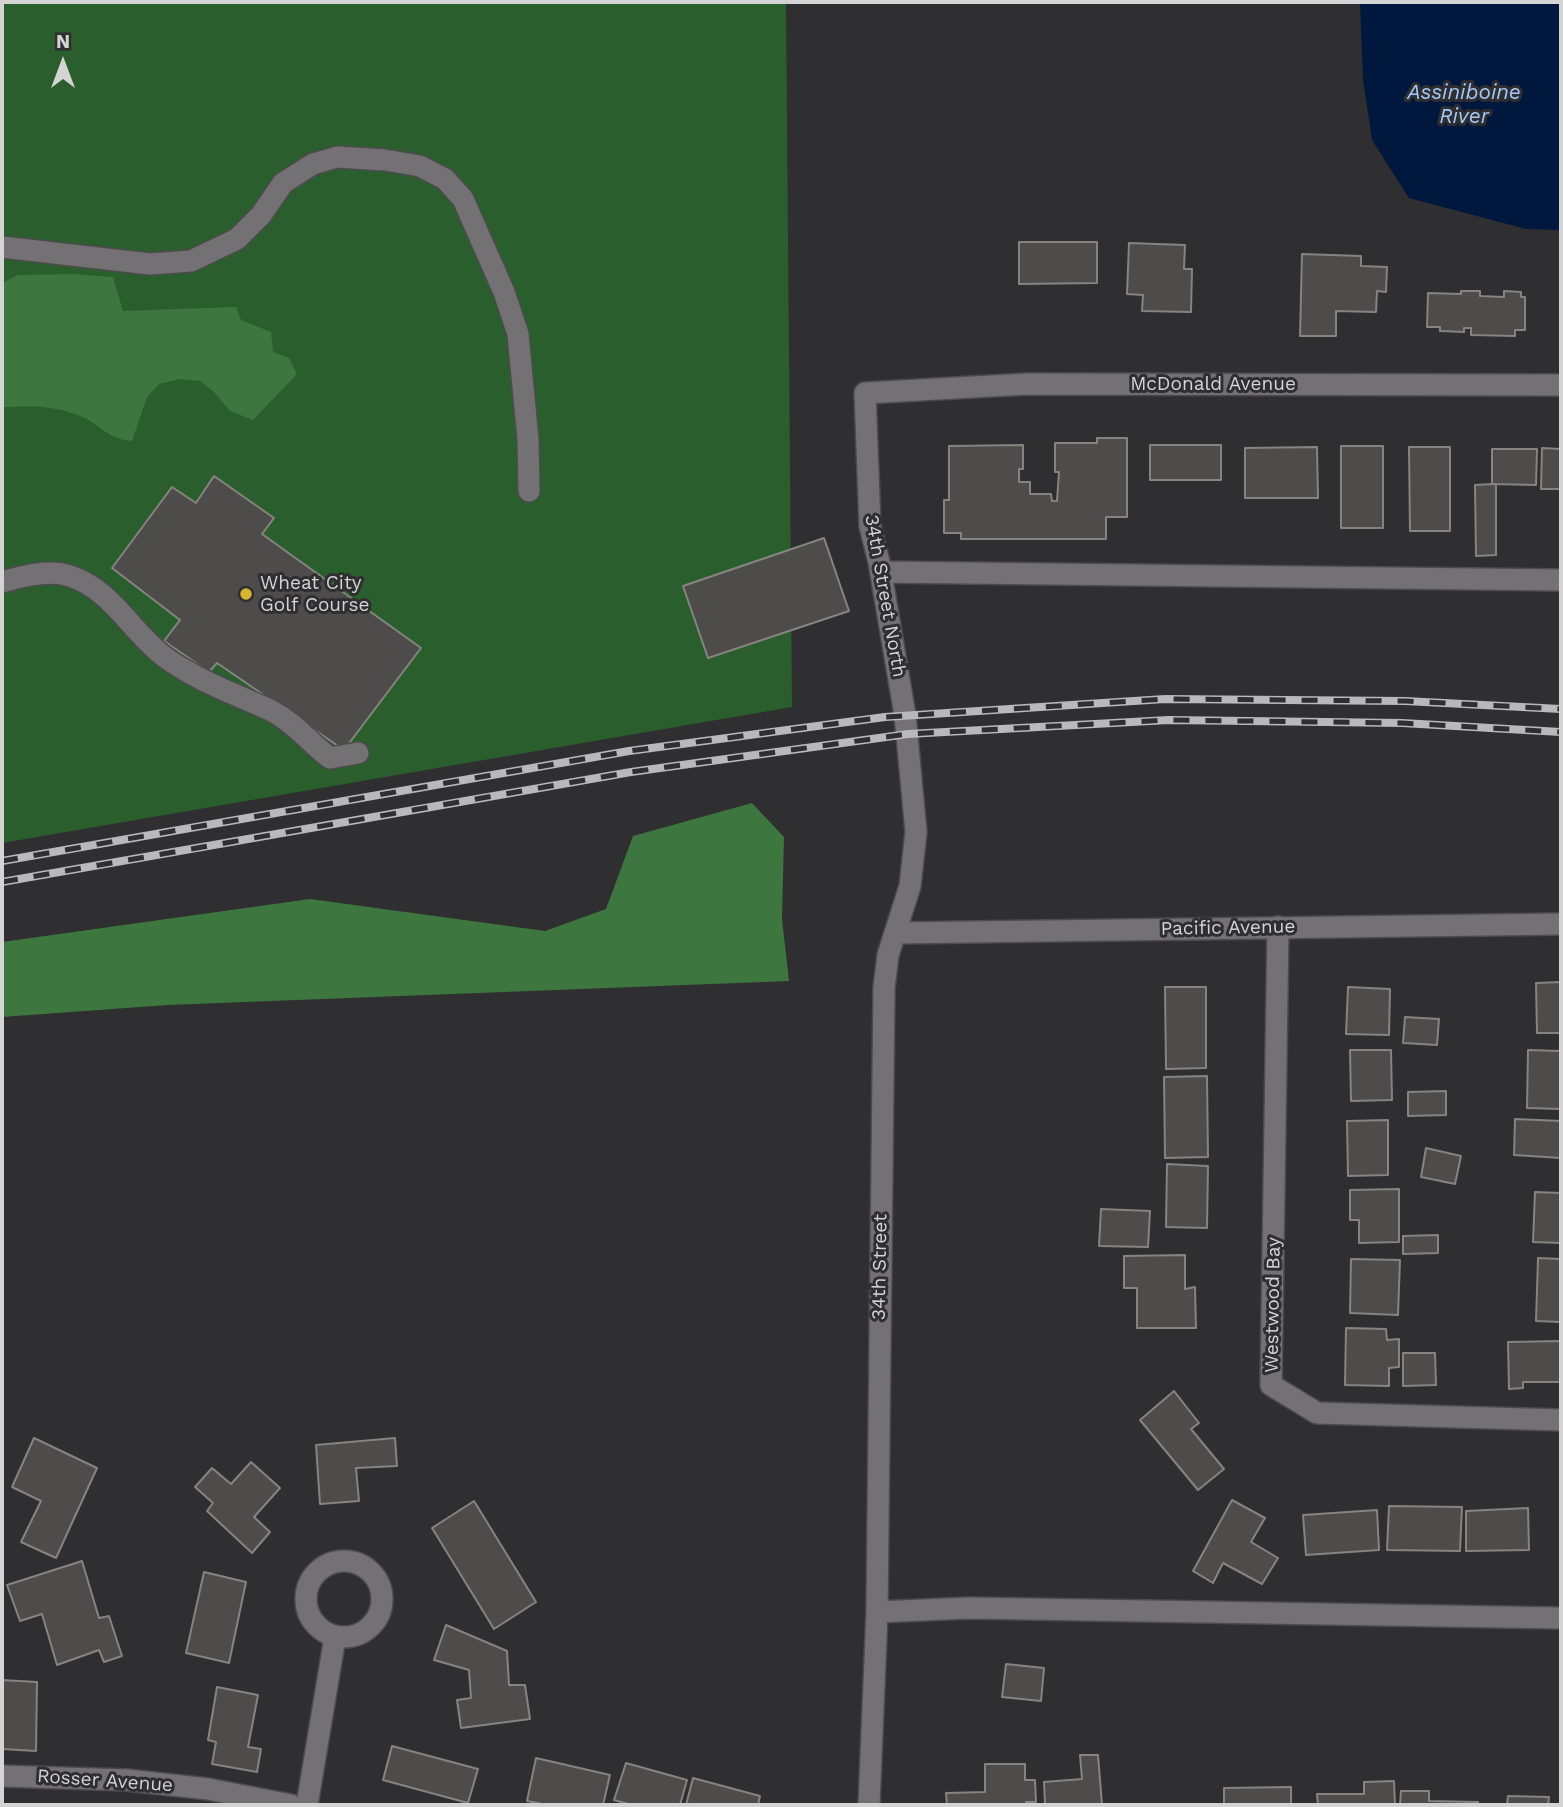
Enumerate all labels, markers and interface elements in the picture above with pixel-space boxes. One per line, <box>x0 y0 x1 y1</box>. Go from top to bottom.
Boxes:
north arrow <box>28 28 98 98</box>
text: N <box>56 30 70 53</box>
water label: Assiniboine River <box>1407 80 1521 130</box>
street label: McDonald Avenue <box>1130 373 1296 395</box>
street label: 34th Street North <box>859 513 911 679</box>
place label: Wheat City Golf Course <box>260 572 369 616</box>
marker: Wheat City Golf Course <box>238 586 254 602</box>
street label: Pacific Avenue <box>1160 915 1296 941</box>
street label: 34th Street <box>868 1214 892 1320</box>
street label: Westwood Bay <box>1260 1237 1286 1373</box>
street label: Rosser Avenue <box>36 1765 174 1797</box>

